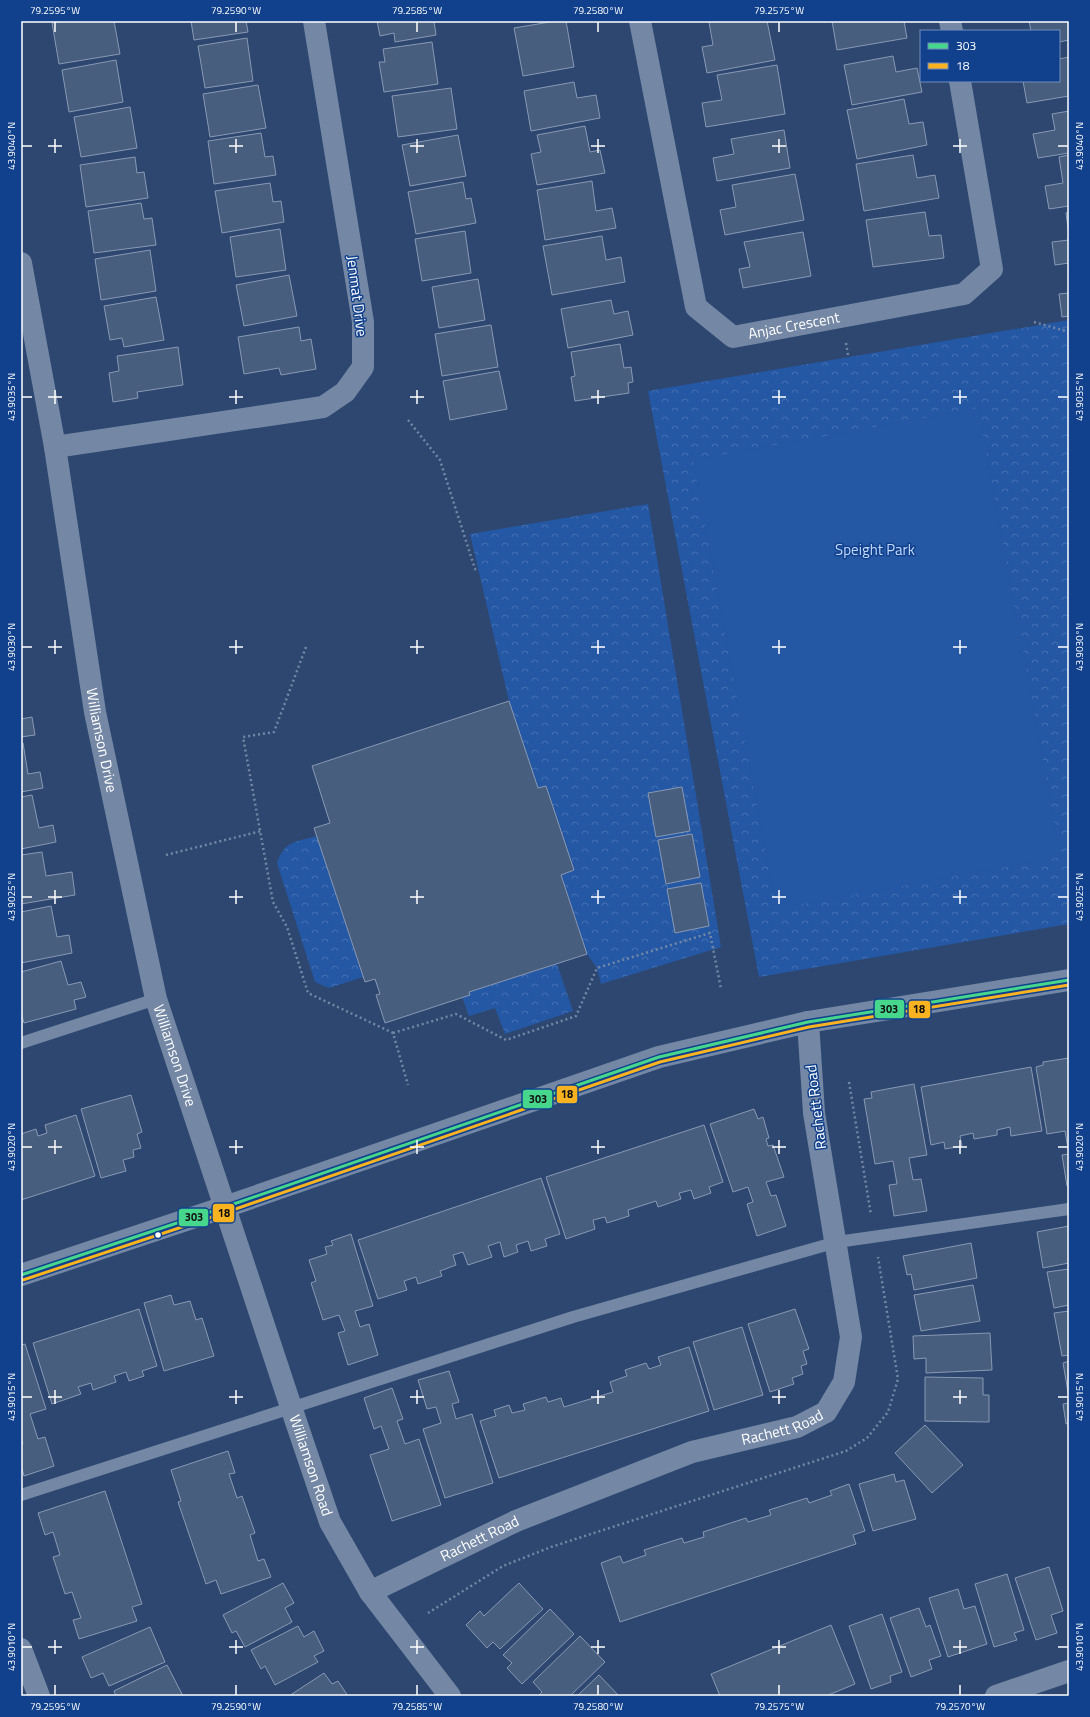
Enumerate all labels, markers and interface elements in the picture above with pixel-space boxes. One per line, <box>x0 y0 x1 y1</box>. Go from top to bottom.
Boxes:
text: 79.2595°W <box>30 3 80 18</box>
text: 79.2590°W <box>211 3 261 18</box>
text: 79.2585°W <box>392 3 442 18</box>
text: 79.2580°W <box>573 3 623 18</box>
text: 79.2575°W <box>754 3 804 18</box>
legend <box>920 30 1060 82</box>
text: 303 <box>956 36 976 55</box>
text: 18 <box>956 56 970 75</box>
text: 43.9040°N <box>4 122 19 170</box>
text: 43.9040°N <box>1072 122 1087 170</box>
street label: Jenmat Drive <box>341 254 374 338</box>
street label: Anjac Crescent <box>746 305 842 345</box>
text: 43.9035°N <box>4 373 19 421</box>
text: 43.9035°N <box>1072 373 1087 421</box>
park label: Speight Park <box>835 538 915 561</box>
text: 43.9030°N <box>4 623 19 671</box>
text: 43.9030°N <box>1072 623 1087 671</box>
street label: Williamson Drive <box>81 686 124 794</box>
text: 43.9025°N <box>4 873 19 921</box>
text: 43.9025°N <box>1072 873 1087 921</box>
line badge: 303 <box>874 999 905 1019</box>
line badge: 18 <box>908 1000 931 1019</box>
street label: Williamson Drive <box>148 1001 203 1109</box>
text: 303 <box>880 1001 898 1017</box>
text: 18 <box>913 1001 925 1017</box>
street label: Rachett Road <box>799 1063 832 1151</box>
line badge: 18 <box>556 1085 578 1104</box>
text: 18 <box>561 1086 573 1102</box>
line badge: 303 <box>522 1089 553 1109</box>
text: 303 <box>529 1091 547 1107</box>
text: 43.9020°N <box>4 1123 19 1171</box>
text: 43.9020°N <box>1072 1123 1087 1171</box>
line badge: 18 <box>212 1203 235 1223</box>
text: 18 <box>218 1205 230 1221</box>
line badge: 303 <box>178 1208 209 1227</box>
text: 303 <box>185 1209 203 1225</box>
unlabelled marker <box>153 1230 163 1240</box>
text: 43.9015°N <box>4 1373 19 1421</box>
text: 43.9015°N <box>1072 1373 1087 1421</box>
street label: Rachett Road <box>739 1403 827 1451</box>
street label: Williamson Road <box>283 1412 339 1519</box>
street label: Rachett Road <box>436 1509 523 1567</box>
text: 43.9010°N <box>4 1623 19 1671</box>
text: 43.9010°N <box>1072 1623 1087 1671</box>
text: 79.2595°W <box>30 1699 80 1714</box>
text: 79.2590°W <box>211 1699 261 1714</box>
text: 79.2585°W <box>392 1699 442 1714</box>
text: 79.2580°W <box>573 1699 623 1714</box>
text: 79.2575°W <box>754 1699 804 1714</box>
text: 79.2570°W <box>935 1699 985 1714</box>

